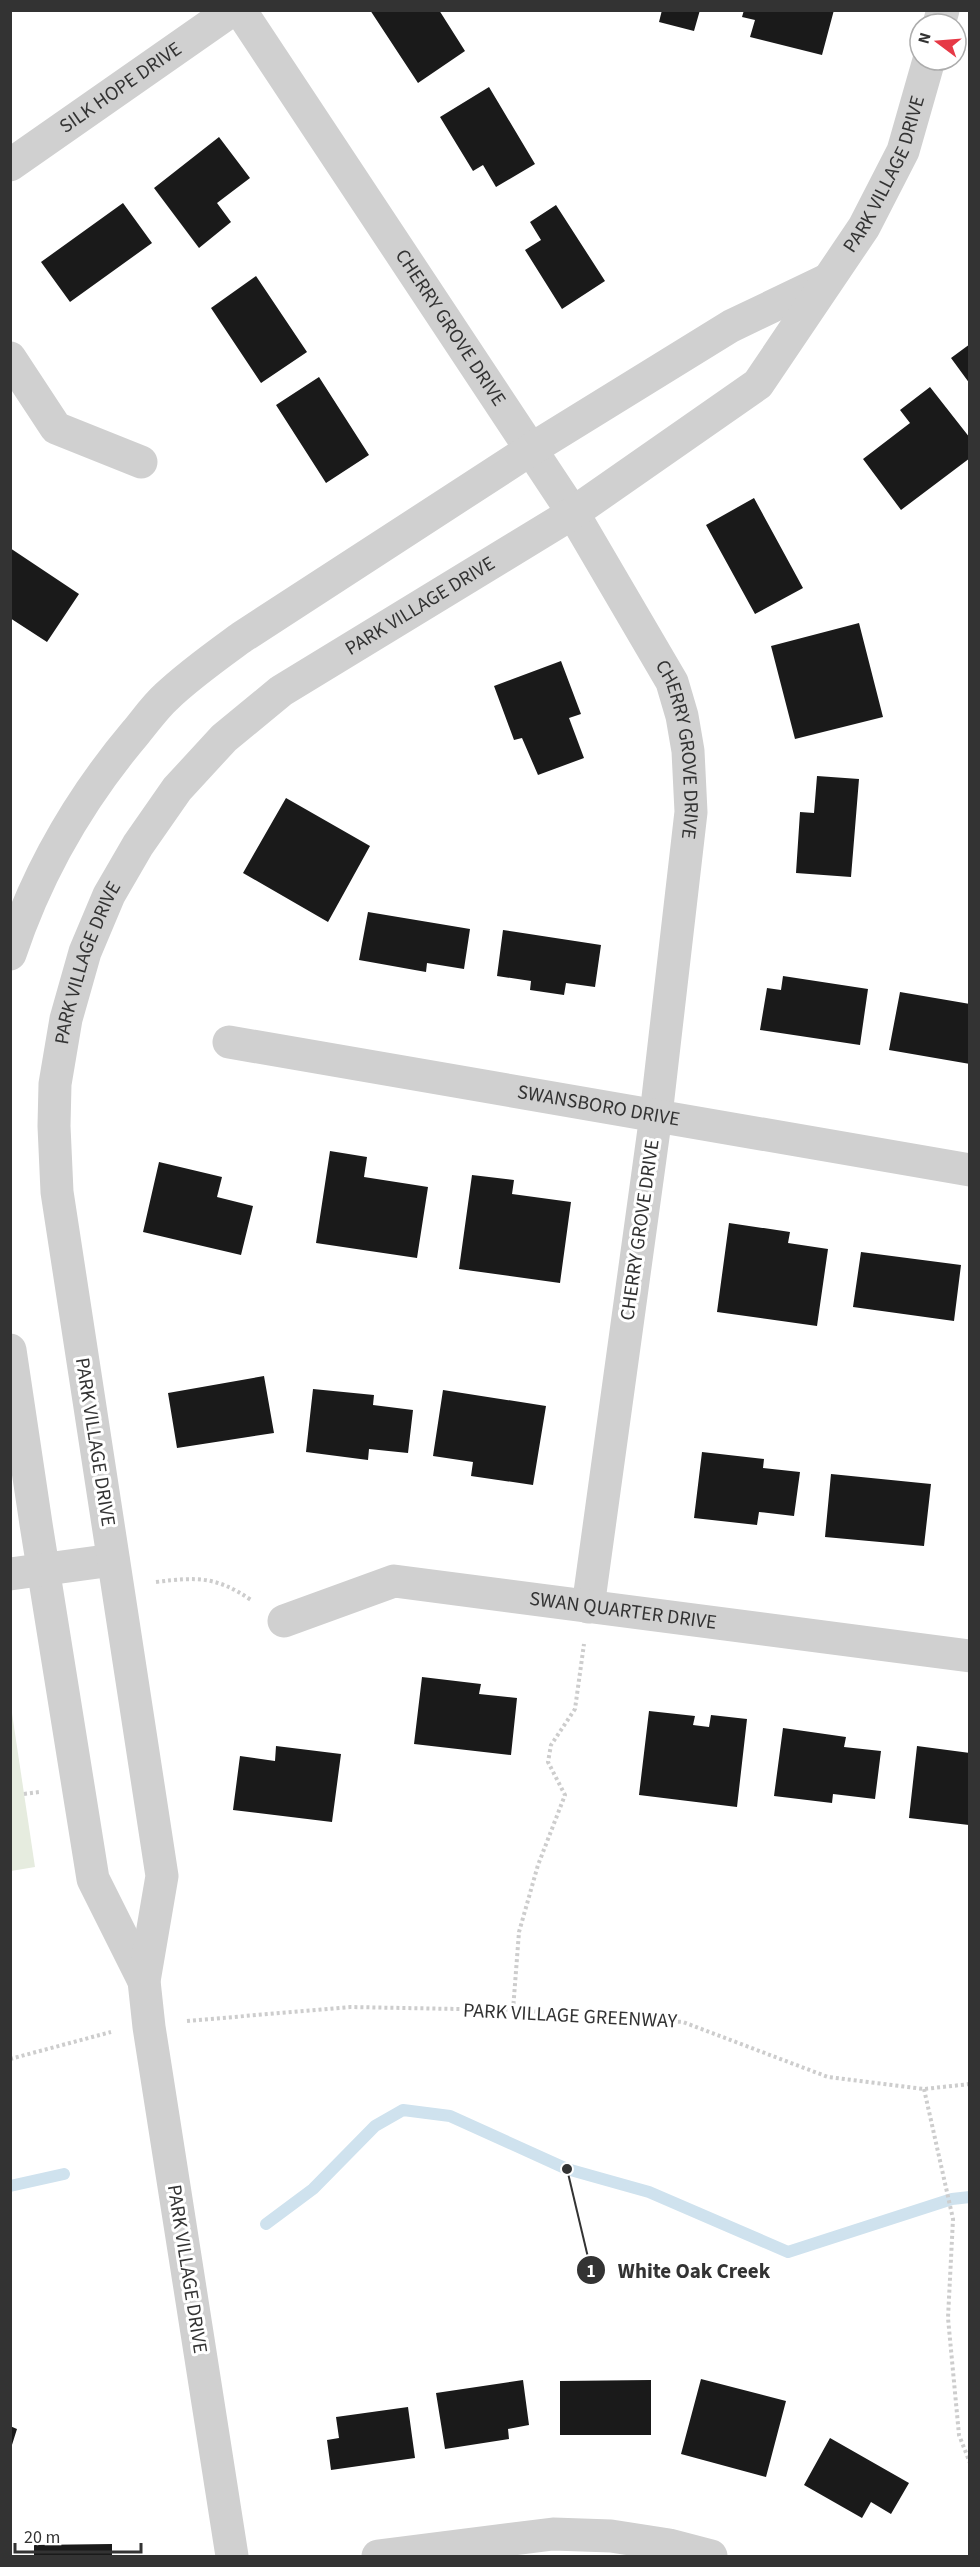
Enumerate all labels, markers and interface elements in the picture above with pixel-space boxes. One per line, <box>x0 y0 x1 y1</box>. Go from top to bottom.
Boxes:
north arrow <box>908 12 968 72</box>
text: N <box>913 30 937 46</box>
street label: SILK HOPE DRIVE <box>54 35 187 140</box>
street label: PARK VILLAGE DRIVE <box>837 92 932 258</box>
street label: CHERRY GROVE DRIVE <box>388 244 512 412</box>
street label: PARK VILLAGE DRIVE <box>340 550 500 663</box>
street label: CHERRY GROVE DRIVE <box>648 655 705 841</box>
street label: PARK VILLAGE DRIVE <box>48 876 128 1047</box>
street label: SWANSBORO DRIVE <box>515 1078 682 1134</box>
street label: CHERRY GROVE DRIVE <box>613 1138 667 1322</box>
street label: PARK VILLAGE DRIVE <box>68 1356 122 1528</box>
street label: SWAN QUARTER DRIVE <box>528 1585 718 1637</box>
street label: PARK VILLAGE GREENWAY <box>462 1996 678 2036</box>
street label: PARK VILLAGE DRIVE <box>160 2183 214 2355</box>
callout: White Oak Creek <box>576 2251 782 2290</box>
text: White Oak Creek <box>618 2256 771 2286</box>
text: 1 <box>586 2259 596 2284</box>
scale bar <box>15 2516 141 2554</box>
text: 20 m <box>24 2525 60 2550</box>

